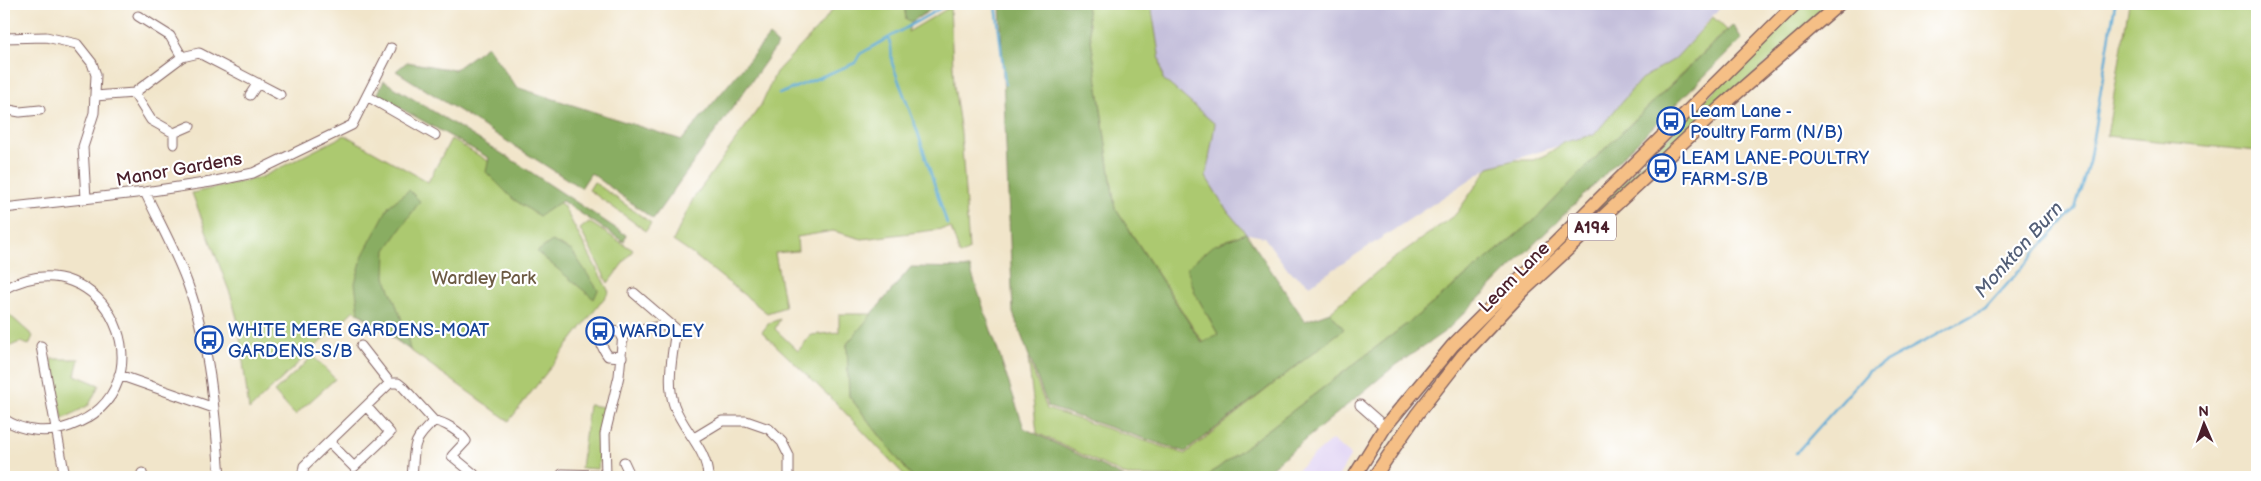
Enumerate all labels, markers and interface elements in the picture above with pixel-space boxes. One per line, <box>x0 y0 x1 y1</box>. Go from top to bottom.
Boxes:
place label: Leam Lane - Poultry Farm (N/B) <box>1690 101 1843 143</box>
bus stop icon: Leam Lane - Poultry Farm (N/B) <box>1656 106 1686 136</box>
street label: Manor Gardens <box>115 148 244 191</box>
place label: LEAM LANE-POULTRY FARM-S/B <box>1681 148 1870 190</box>
bus stop icon: LEAM LANE-POULTRY FARM-S/B <box>1647 153 1677 183</box>
water label: Monkton Burn <box>1970 197 2068 303</box>
road number: A194 <box>1568 213 1616 240</box>
street label: Leam Lane <box>1475 237 1554 317</box>
park label: Wardley Park <box>432 268 536 289</box>
bus stop icon: WARDLEY <box>585 316 615 346</box>
place label: WHITE MERE GARDENS-MOAT GARDENS-S/B <box>228 320 489 362</box>
place label: WARDLEY <box>619 321 704 342</box>
bus stop icon: WHITE MERE GARDENS-MOAT GARDENS-S/B <box>194 325 224 355</box>
north arrow <box>2178 398 2228 448</box>
text: N <box>2198 403 2209 420</box>

